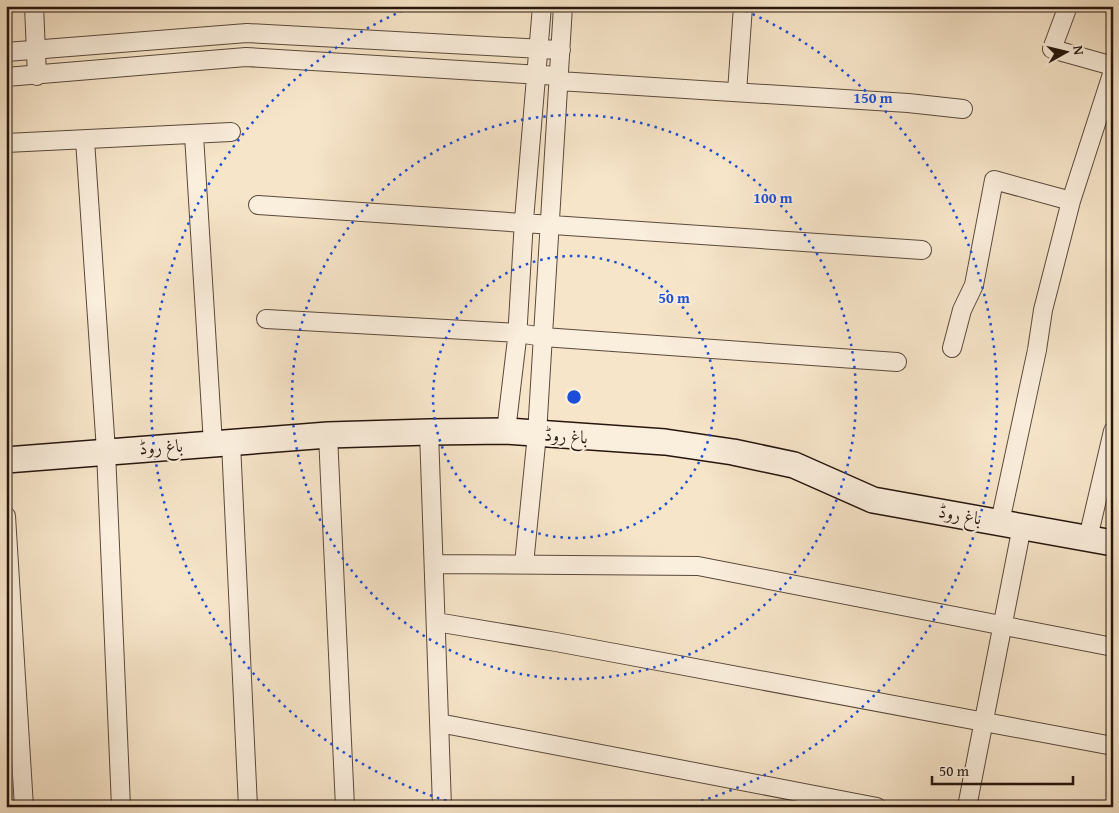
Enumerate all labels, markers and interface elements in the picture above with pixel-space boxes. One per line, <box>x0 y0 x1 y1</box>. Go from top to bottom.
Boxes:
north arrow <box>1042 28 1092 78</box>
text: N <box>1068 44 1090 57</box>
text: 150 m <box>853 87 893 108</box>
text: 100 m <box>753 187 793 208</box>
text: 50 m <box>658 287 690 308</box>
centre of rings <box>565 388 583 406</box>
street label: باغ روڈ <box>543 421 589 452</box>
street label: باغ روڈ <box>138 432 184 463</box>
street label: باغ روڈ <box>936 497 984 534</box>
scale bar <box>932 753 1073 785</box>
text: 50 m <box>939 760 970 781</box>

